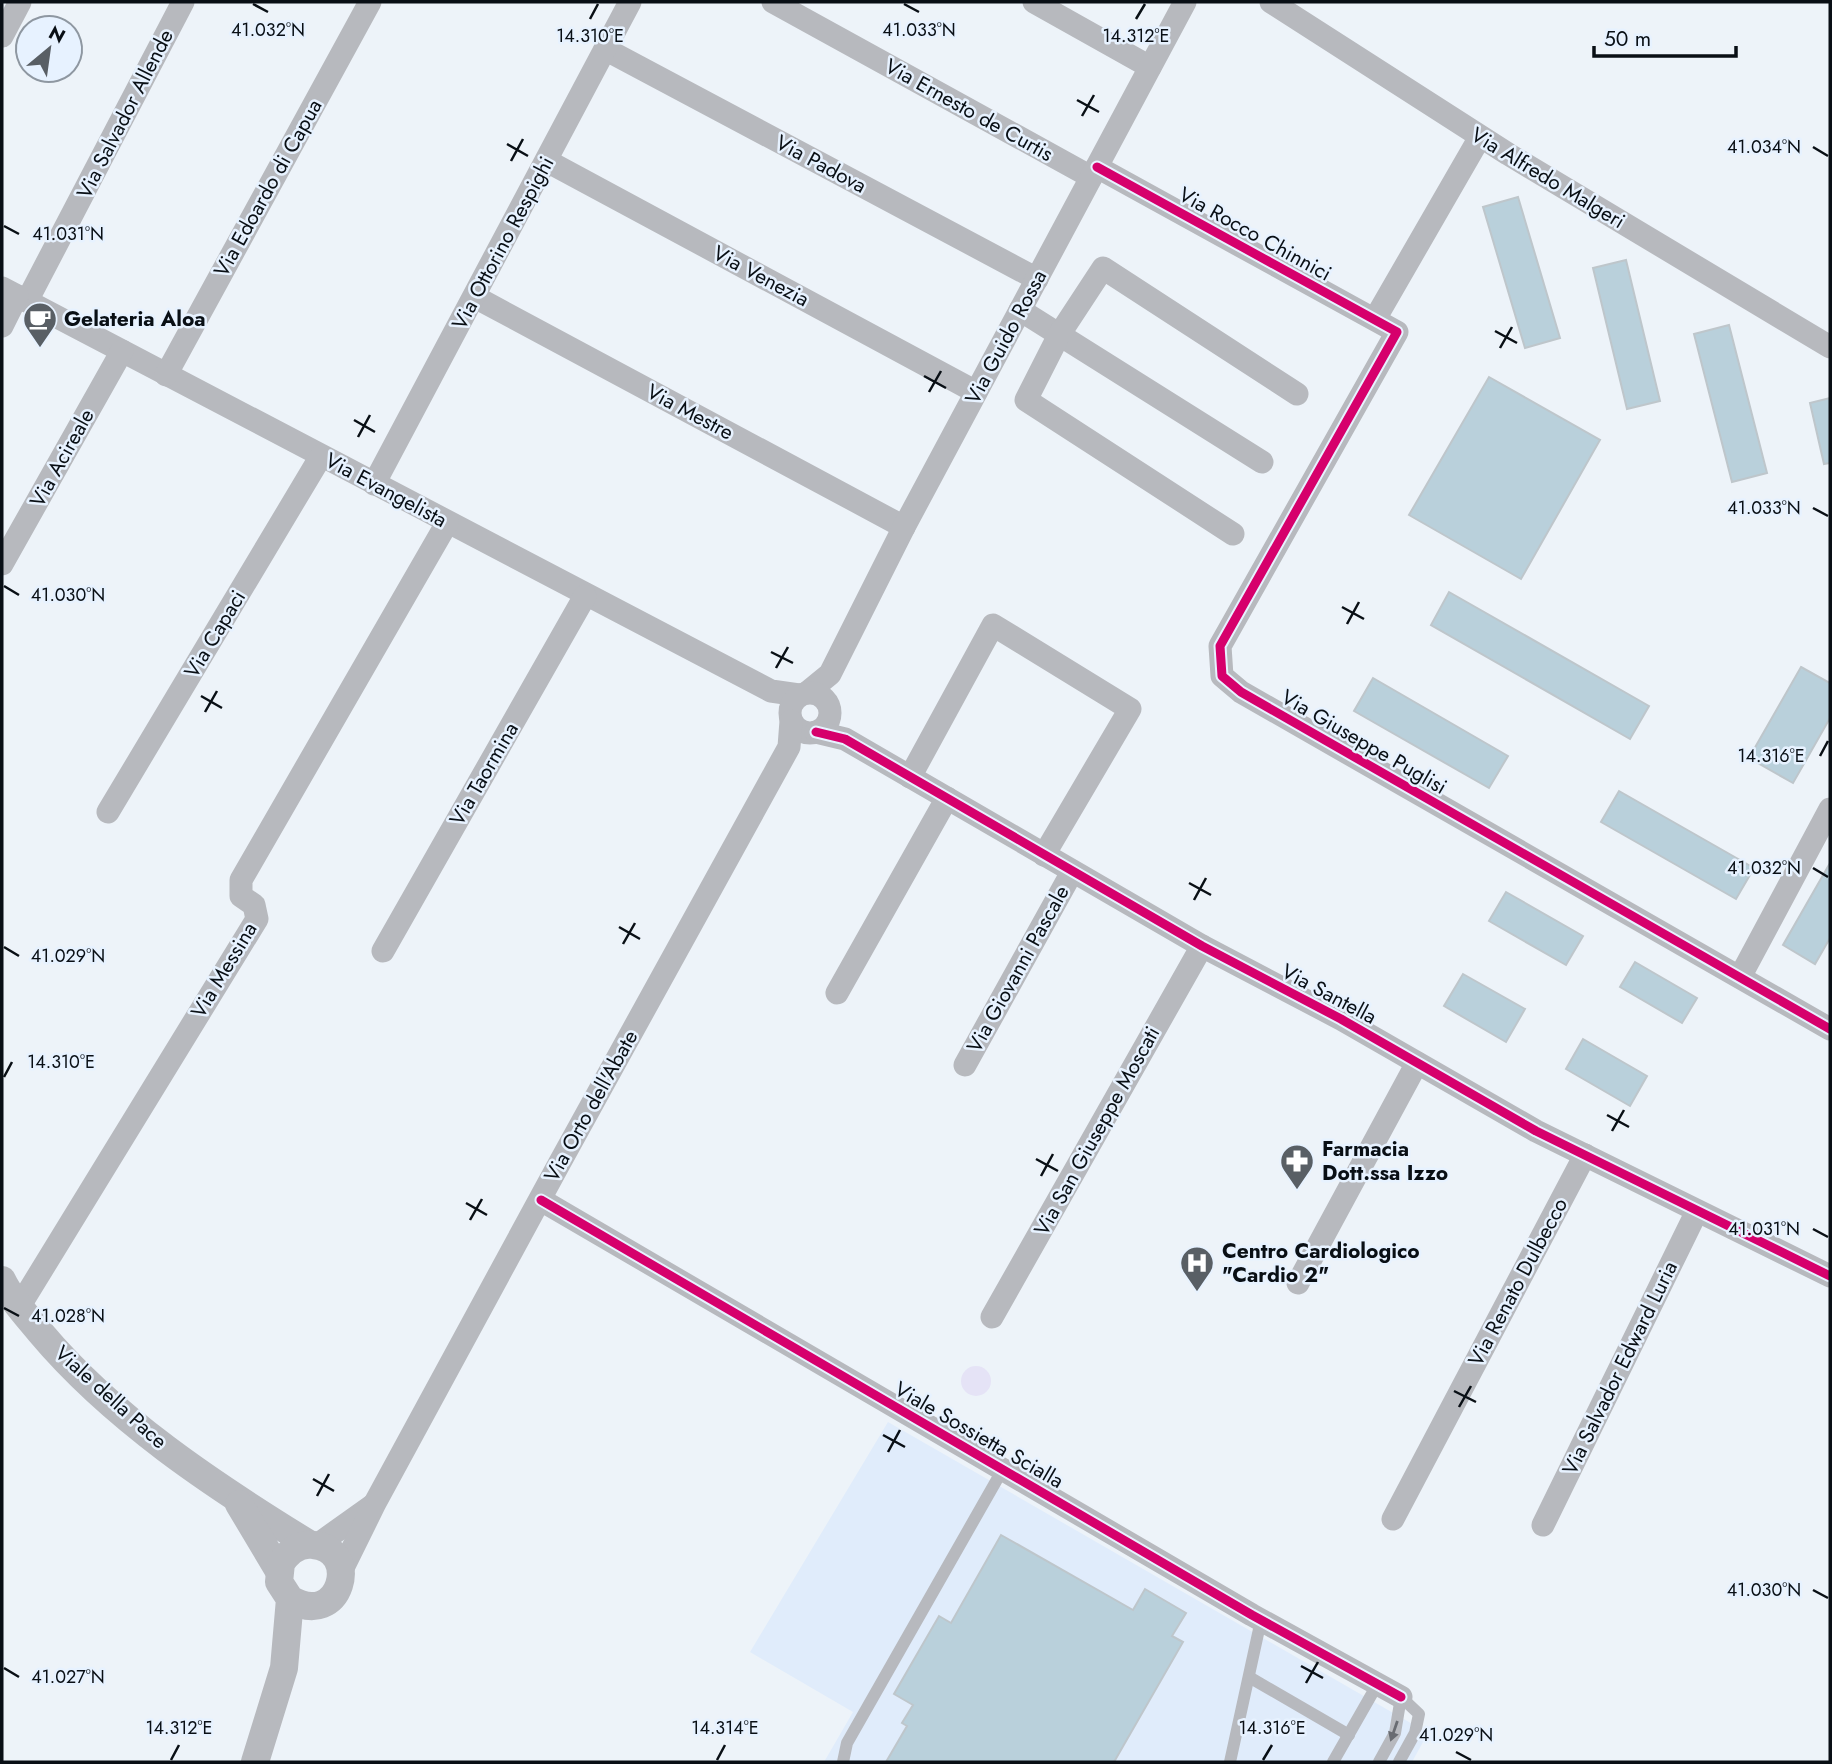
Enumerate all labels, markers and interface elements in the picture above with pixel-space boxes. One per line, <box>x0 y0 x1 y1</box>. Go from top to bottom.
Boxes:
north arrow <box>14 14 84 84</box>
scale bar <box>1594 14 1736 58</box>
text: 41.032°N <box>231 17 305 43</box>
text: 41.033°N <box>882 17 956 43</box>
text: N <box>44 19 70 50</box>
text: 14.310°E <box>556 23 624 49</box>
text: 14.312°E <box>1102 23 1170 49</box>
street label: Via Salvador Allende <box>69 24 181 204</box>
text: 50 m <box>1604 24 1651 54</box>
street label: Via Ernesto de Curtis <box>879 51 1059 169</box>
street label: Via Edoardo di Capua <box>207 94 329 282</box>
street label: Via Alfredo Malgeri <box>1465 120 1631 236</box>
street label: Via Padova <box>770 127 872 201</box>
text: 41.034°N <box>1727 134 1801 160</box>
street label: Via Ottorino Respighi <box>445 151 561 335</box>
street label: Via Rocco Chinnici <box>1173 180 1337 288</box>
text: 41.031°N <box>32 221 104 247</box>
street label: Via Venezia <box>707 238 815 314</box>
street label: Via Guido Rossa <box>958 264 1054 410</box>
cafe icon: Gelateria Aloa <box>21 300 59 349</box>
place label: Gelateria Aloa <box>64 304 206 334</box>
street label: Via Mestre <box>641 377 739 448</box>
street label: Via Acireale <box>23 403 102 513</box>
street label: Via Evangelista <box>320 445 452 535</box>
text: 41.033°N <box>1727 495 1801 521</box>
text: 41.030°N <box>31 582 105 608</box>
street label: Via Capaci <box>177 584 253 684</box>
street label: Via Giuseppe Puglisi <box>1275 682 1453 802</box>
street label: Via Taormina <box>442 717 526 831</box>
text: 14.316°E <box>1737 743 1805 769</box>
text: 41.032°N <box>1727 855 1801 881</box>
street label: Via Giovanni Pascale <box>960 880 1077 1058</box>
street label: Via Messina <box>184 916 264 1024</box>
text: 41.029°N <box>31 943 105 969</box>
street label: Via Santella <box>1276 956 1382 1032</box>
street label: Via San Giuseppe Moscati <box>1027 1021 1167 1241</box>
street label: Via Orto dell'Abate <box>537 1024 645 1187</box>
text: 14.310°E <box>27 1049 95 1075</box>
place label: Farmacia Dott.ssa Izzo <box>1322 1134 1448 1188</box>
pharmacy icon: Farmacia Dott.ssa Izzo <box>1278 1142 1316 1191</box>
street label: Via Renato Dulbecco <box>1461 1193 1575 1371</box>
text: 41.031°N <box>1728 1216 1800 1242</box>
place label: Centro Cardiologico "Cardio 2" <box>1222 1236 1420 1290</box>
hospital icon: Centro Cardiologico "Cardio 2" <box>1178 1244 1216 1293</box>
street label: Via Salvador Edward Luria <box>1555 1256 1685 1480</box>
text: 41.028°N <box>31 1303 105 1329</box>
street label: Viale della Pace <box>48 1338 174 1456</box>
street label: Viale Sossietta Scialla <box>889 1374 1069 1496</box>
text: 41.030°N <box>1727 1577 1801 1603</box>
text: 41.027°N <box>31 1664 105 1690</box>
text: 14.312°E <box>145 1715 213 1741</box>
text: 14.314°E <box>691 1715 759 1741</box>
text: 14.316°E <box>1238 1715 1306 1741</box>
one-way arrow <box>1388 1721 1399 1742</box>
text: 41.029°N <box>1419 1722 1493 1748</box>

